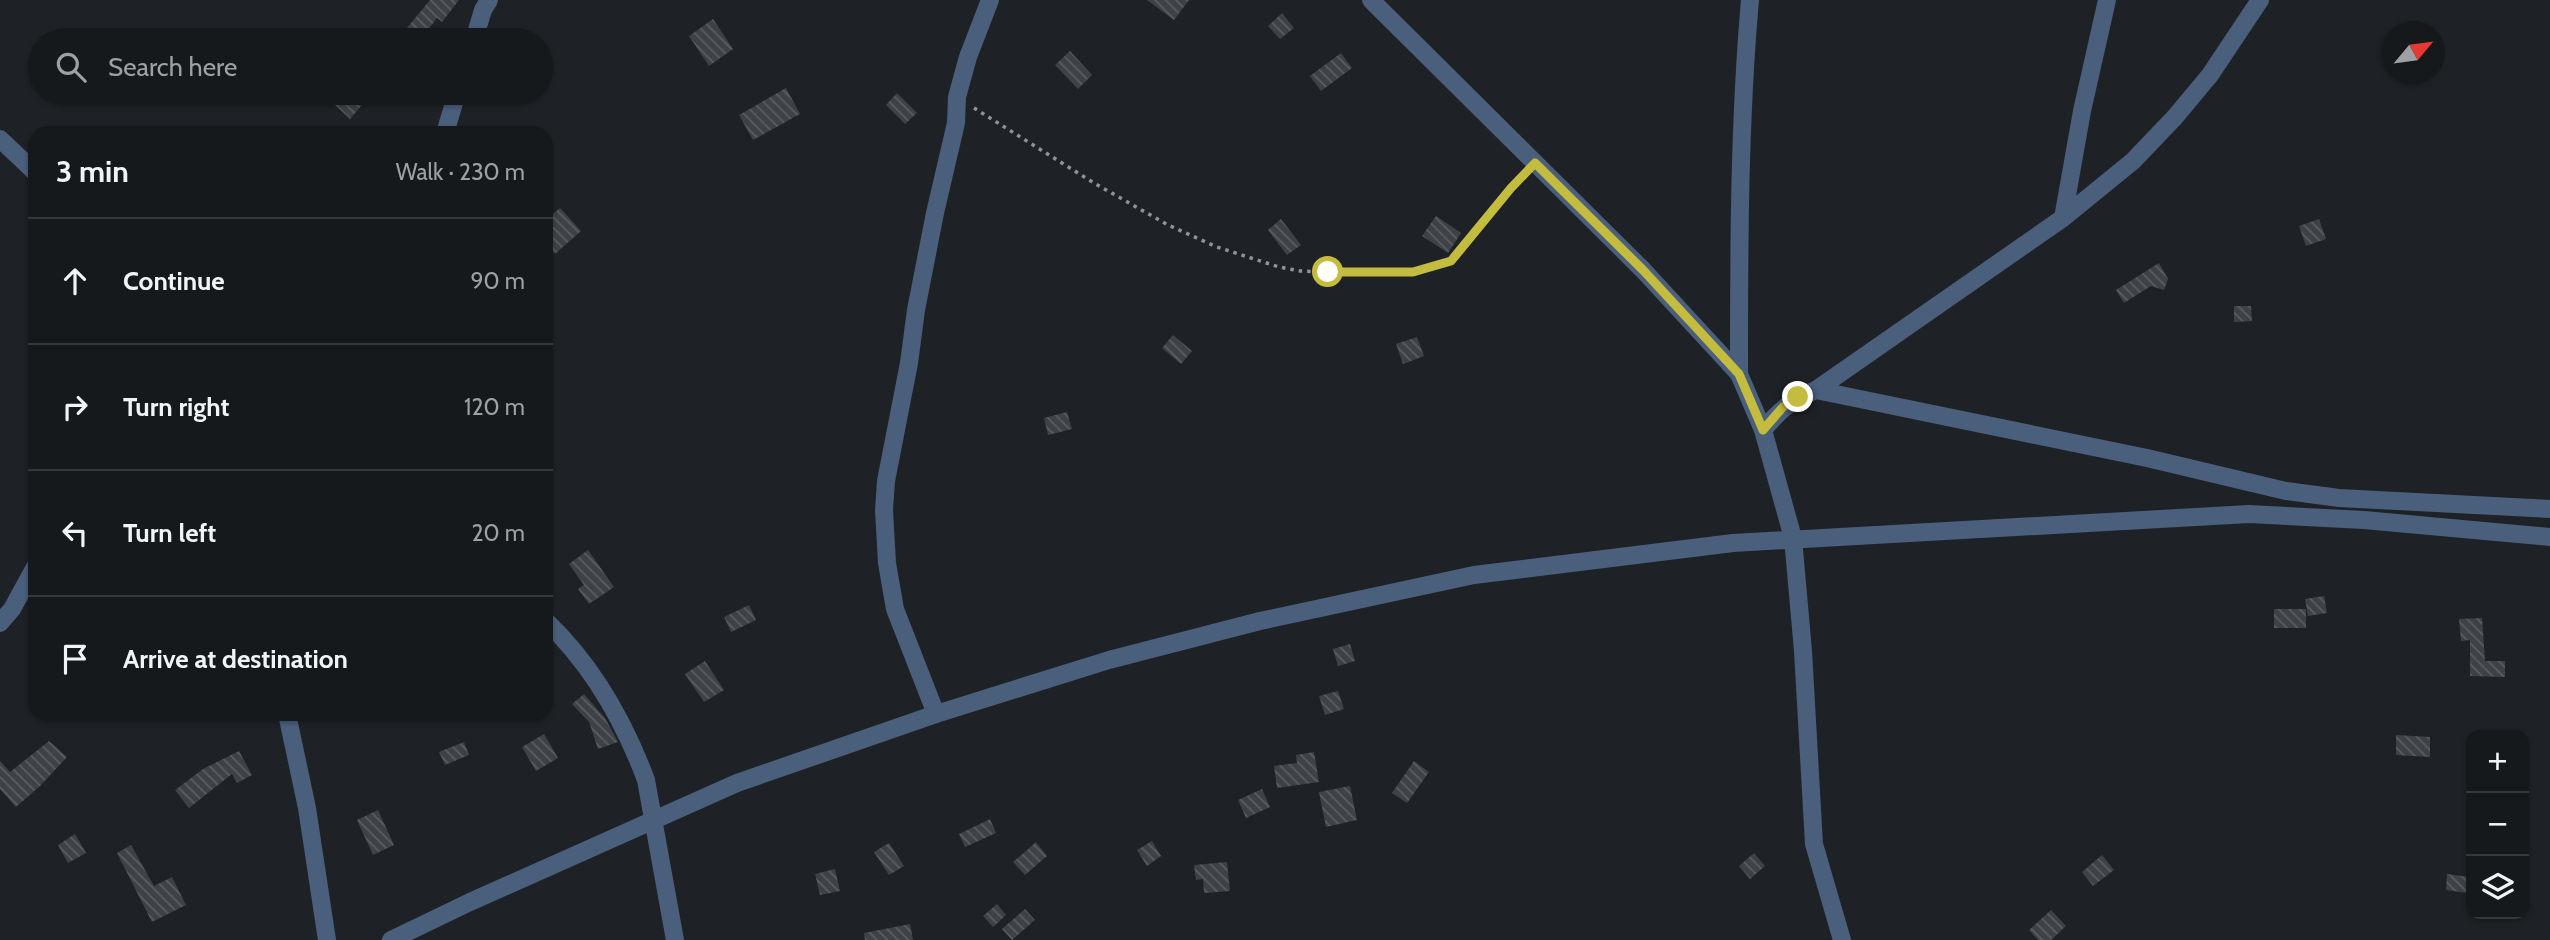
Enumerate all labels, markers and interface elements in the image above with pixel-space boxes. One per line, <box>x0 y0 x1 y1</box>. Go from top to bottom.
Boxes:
north arrow <box>2382 21 2445 84</box>
search box <box>28 28 553 105</box>
icon: search <box>52 48 90 86</box>
text: Search here <box>108 51 237 83</box>
text: 3 min <box>56 153 129 190</box>
text: Walk · 230 m <box>396 158 525 186</box>
route start <box>1312 256 1343 287</box>
icon: ahead <box>56 262 94 300</box>
text: Continue <box>123 265 225 297</box>
text: 90 m <box>471 267 525 295</box>
route end <box>1782 381 1813 412</box>
icon: right <box>56 388 94 426</box>
text: Turn right <box>123 391 229 423</box>
text: 120 m <box>464 393 525 421</box>
icon: left <box>56 514 94 552</box>
text: Turn left <box>123 517 216 549</box>
text: 20 m <box>472 519 525 547</box>
icon: arrive <box>56 640 94 678</box>
text: Arrive at destination <box>123 643 348 675</box>
map controls <box>2466 730 2529 919</box>
button: + <box>2466 730 2529 793</box>
button: − <box>2466 793 2529 856</box>
button: layers <box>2466 856 2529 919</box>

